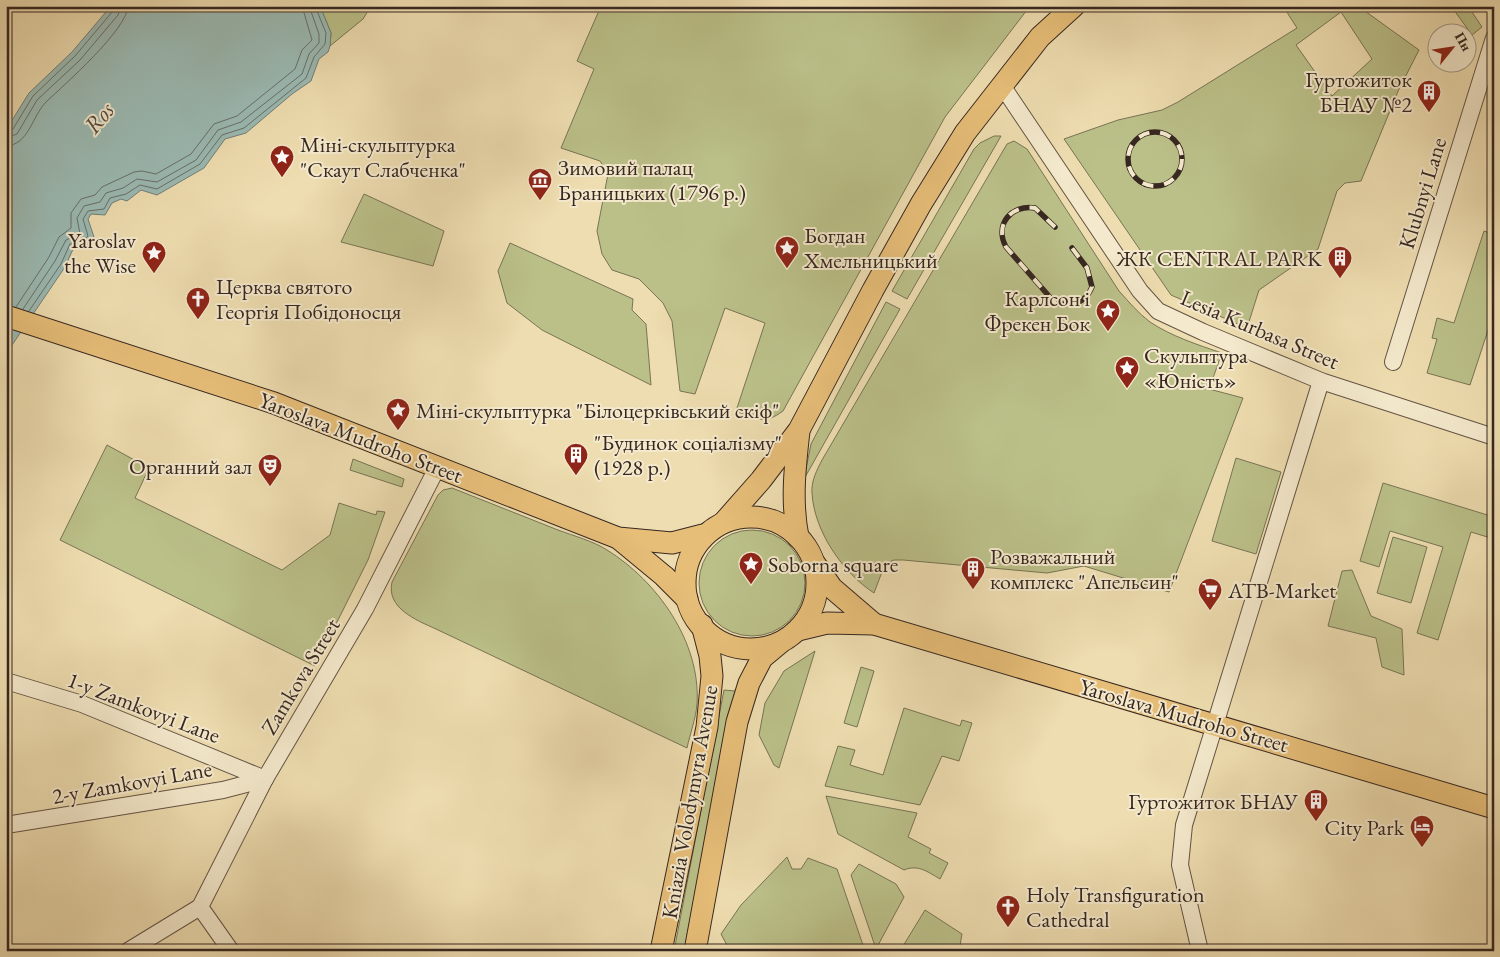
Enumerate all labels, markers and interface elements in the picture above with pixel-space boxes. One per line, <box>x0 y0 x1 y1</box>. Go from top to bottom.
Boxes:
north arrow <box>1428 22 1478 72</box>
text: Пн <box>1451 29 1476 54</box>
place label: Гуртожиток БНАУ №2 <box>1305 65 1412 119</box>
building icon: Гуртожиток БНАУ №2 <box>1416 79 1442 113</box>
water label: Ros <box>76 95 121 140</box>
place label: Міні-скульптурка "Скаут Слабченка" <box>300 130 466 184</box>
street label: Klubnyi Lane <box>1392 133 1453 252</box>
place icon: Міні-скульптурка "Скаут Слабченка" <box>269 144 295 178</box>
place label: Зимовий палац Браницьких (1796 р.) <box>558 153 746 207</box>
museum icon: Зимовий палац Браницьких (1796 р.) <box>527 167 553 201</box>
place label: Богдан Хмельницький <box>803 221 938 275</box>
place label: Yaroslav the Wise <box>64 226 136 280</box>
place icon: Богдан Хмельницький <box>774 235 800 269</box>
place icon: Yaroslav the Wise <box>141 240 167 274</box>
place label: ЖК CENTRAL PARK <box>1115 244 1323 273</box>
building icon: ЖК CENTRAL PARK <box>1327 245 1353 279</box>
place label: Церква святого Георгія Побідоносця <box>216 272 402 326</box>
street label: Lesia Kurbasa Street <box>1176 283 1343 376</box>
place label: Карлсон і Фрекен Бок <box>984 284 1090 338</box>
church icon: Церква святого Георгія Побідоносця <box>185 286 211 320</box>
place icon: Карлсон і Фрекен Бок <box>1095 298 1121 332</box>
place label: Скульптура «Юність» <box>1144 341 1248 395</box>
place icon: Скульптура «Юність» <box>1114 355 1140 389</box>
street label: Yaroslava Mudroho Street <box>255 385 467 490</box>
place label: Міні-скульптурка "Білоцерківський скіф" <box>416 396 780 425</box>
place icon: Міні-скульптурка "Білоцерківський скіф" <box>385 397 411 431</box>
place label: "Будинок соціалізму" (1928 р.) <box>594 428 782 482</box>
building icon: "Будинок соціалізму" (1928 р.) <box>563 442 589 476</box>
place label: Органний зал <box>129 452 252 481</box>
theatre icon: Органний зал <box>257 453 283 487</box>
place label: Розважальний комплекс "Апельсин" <box>990 542 1179 596</box>
place label: Soborna square <box>768 550 899 579</box>
place icon: Soborna square <box>738 551 764 585</box>
building icon: Розважальний комплекс "Апельсин" <box>960 556 986 590</box>
place label: ATB-Market <box>1227 576 1336 605</box>
supermarket icon: ATB-Market <box>1197 577 1223 611</box>
street label: Zamkova Street <box>254 613 347 740</box>
street label: 1-y Zamkovyi Lane <box>63 665 225 750</box>
street label: Yaroslava Mudroho Street <box>1076 672 1292 759</box>
street label: Kniazia Volodymyra Avenue <box>655 683 724 921</box>
street label: 2-y Zamkovyi Lane <box>50 754 215 811</box>
place label: Гуртожиток БНАУ <box>1128 787 1298 816</box>
building icon: Гуртожиток БНАУ <box>1303 788 1329 822</box>
place label: City Park <box>1325 813 1405 842</box>
hotel icon: City Park <box>1409 814 1435 848</box>
place label: Holy Transfiguration Cathedral <box>1026 880 1205 934</box>
church icon: Holy Transfiguration Cathedral <box>995 894 1021 928</box>

